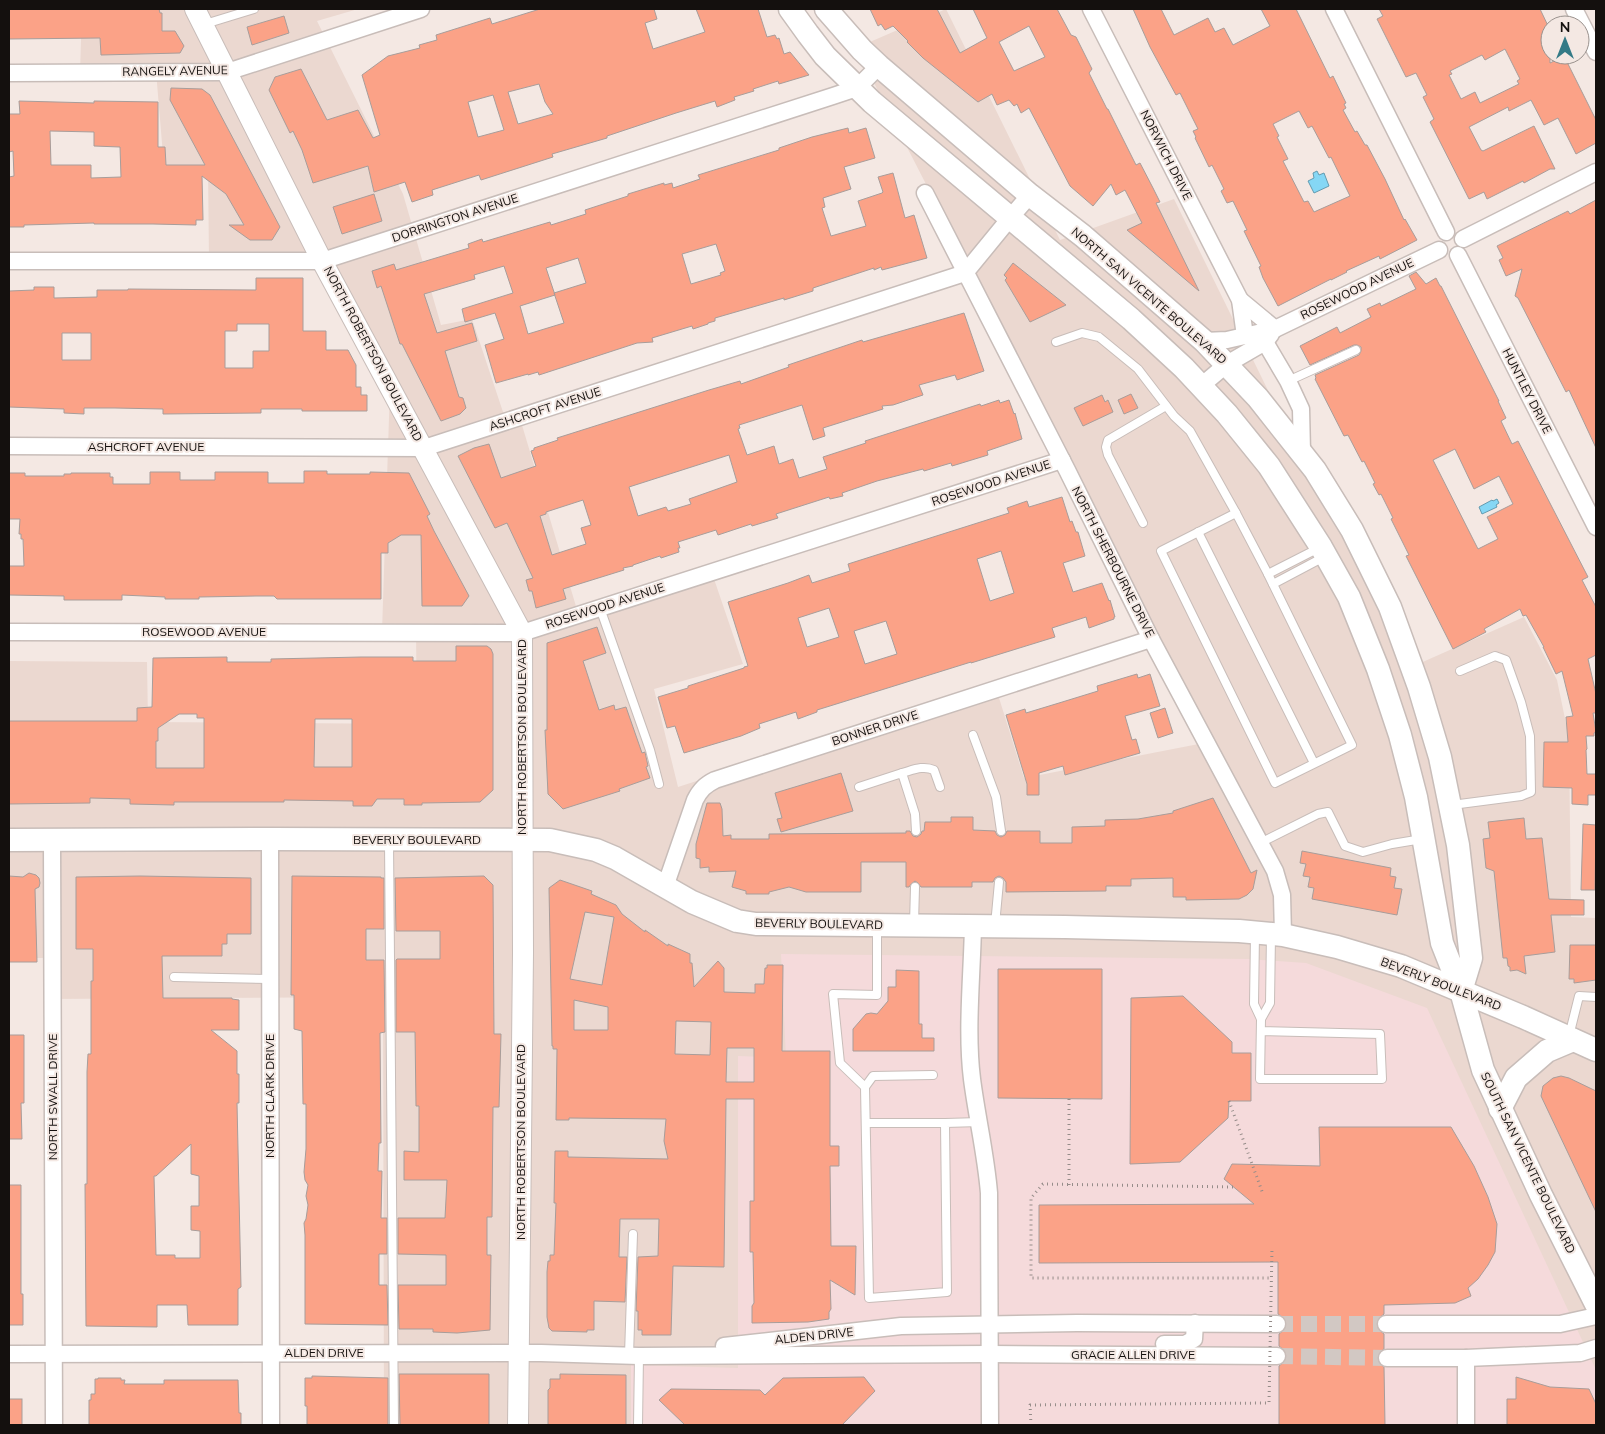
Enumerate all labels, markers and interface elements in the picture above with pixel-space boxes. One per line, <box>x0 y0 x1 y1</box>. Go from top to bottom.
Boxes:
north arrow <box>1540 15 1590 65</box>
text: N <box>1560 18 1570 36</box>
street label: RANGELY AVENUE <box>122 62 228 79</box>
street label: NORWICH DRIVE <box>1137 107 1196 202</box>
street label: DORRINGTON AVENUE <box>390 190 520 245</box>
street label: NORTH SAN VICENTE BOULEVARD <box>1069 224 1230 367</box>
street label: ROSEWOOD AVENUE <box>1298 255 1416 322</box>
street label: NORTH ROBERTSON BOULEVARD <box>321 264 426 444</box>
street label: HUNTLEY DRIVE <box>1499 346 1555 436</box>
street label: ASHCROFT AVENUE <box>487 383 603 434</box>
street label: ASHCROFT AVENUE <box>88 439 204 454</box>
street label: ROSEWOOD AVENUE <box>930 456 1052 509</box>
street label: NORTH SHERBOURNE DRIVE <box>1069 484 1158 640</box>
street label: ROSEWOOD AVENUE <box>544 579 666 632</box>
street label: ROSEWOOD AVENUE <box>142 624 266 639</box>
street label: NORTH ROBERTSON BOULEVARD <box>514 639 529 835</box>
street label: BONNER DRIVE <box>830 707 920 749</box>
street label: BEVERLY BOULEVARD <box>353 832 481 847</box>
street label: BEVERLY BOULEVARD <box>755 915 883 932</box>
street label: BEVERLY BOULEVARD <box>1379 954 1504 1013</box>
street label: NORTH SWALL DRIVE <box>45 1034 60 1160</box>
street label: NORTH CLARK DRIVE <box>262 1034 277 1158</box>
street label: NORTH ROBERTSON BOULEVARD <box>513 1044 528 1240</box>
street label: SOUTH SAN VICENTE BOULEVARD <box>1478 1070 1579 1256</box>
street label: ALDEN DRIVE <box>774 1324 854 1347</box>
street label: ALDEN DRIVE <box>284 1345 364 1360</box>
street label: GRACIE ALLEN DRIVE <box>1071 1347 1195 1362</box>

